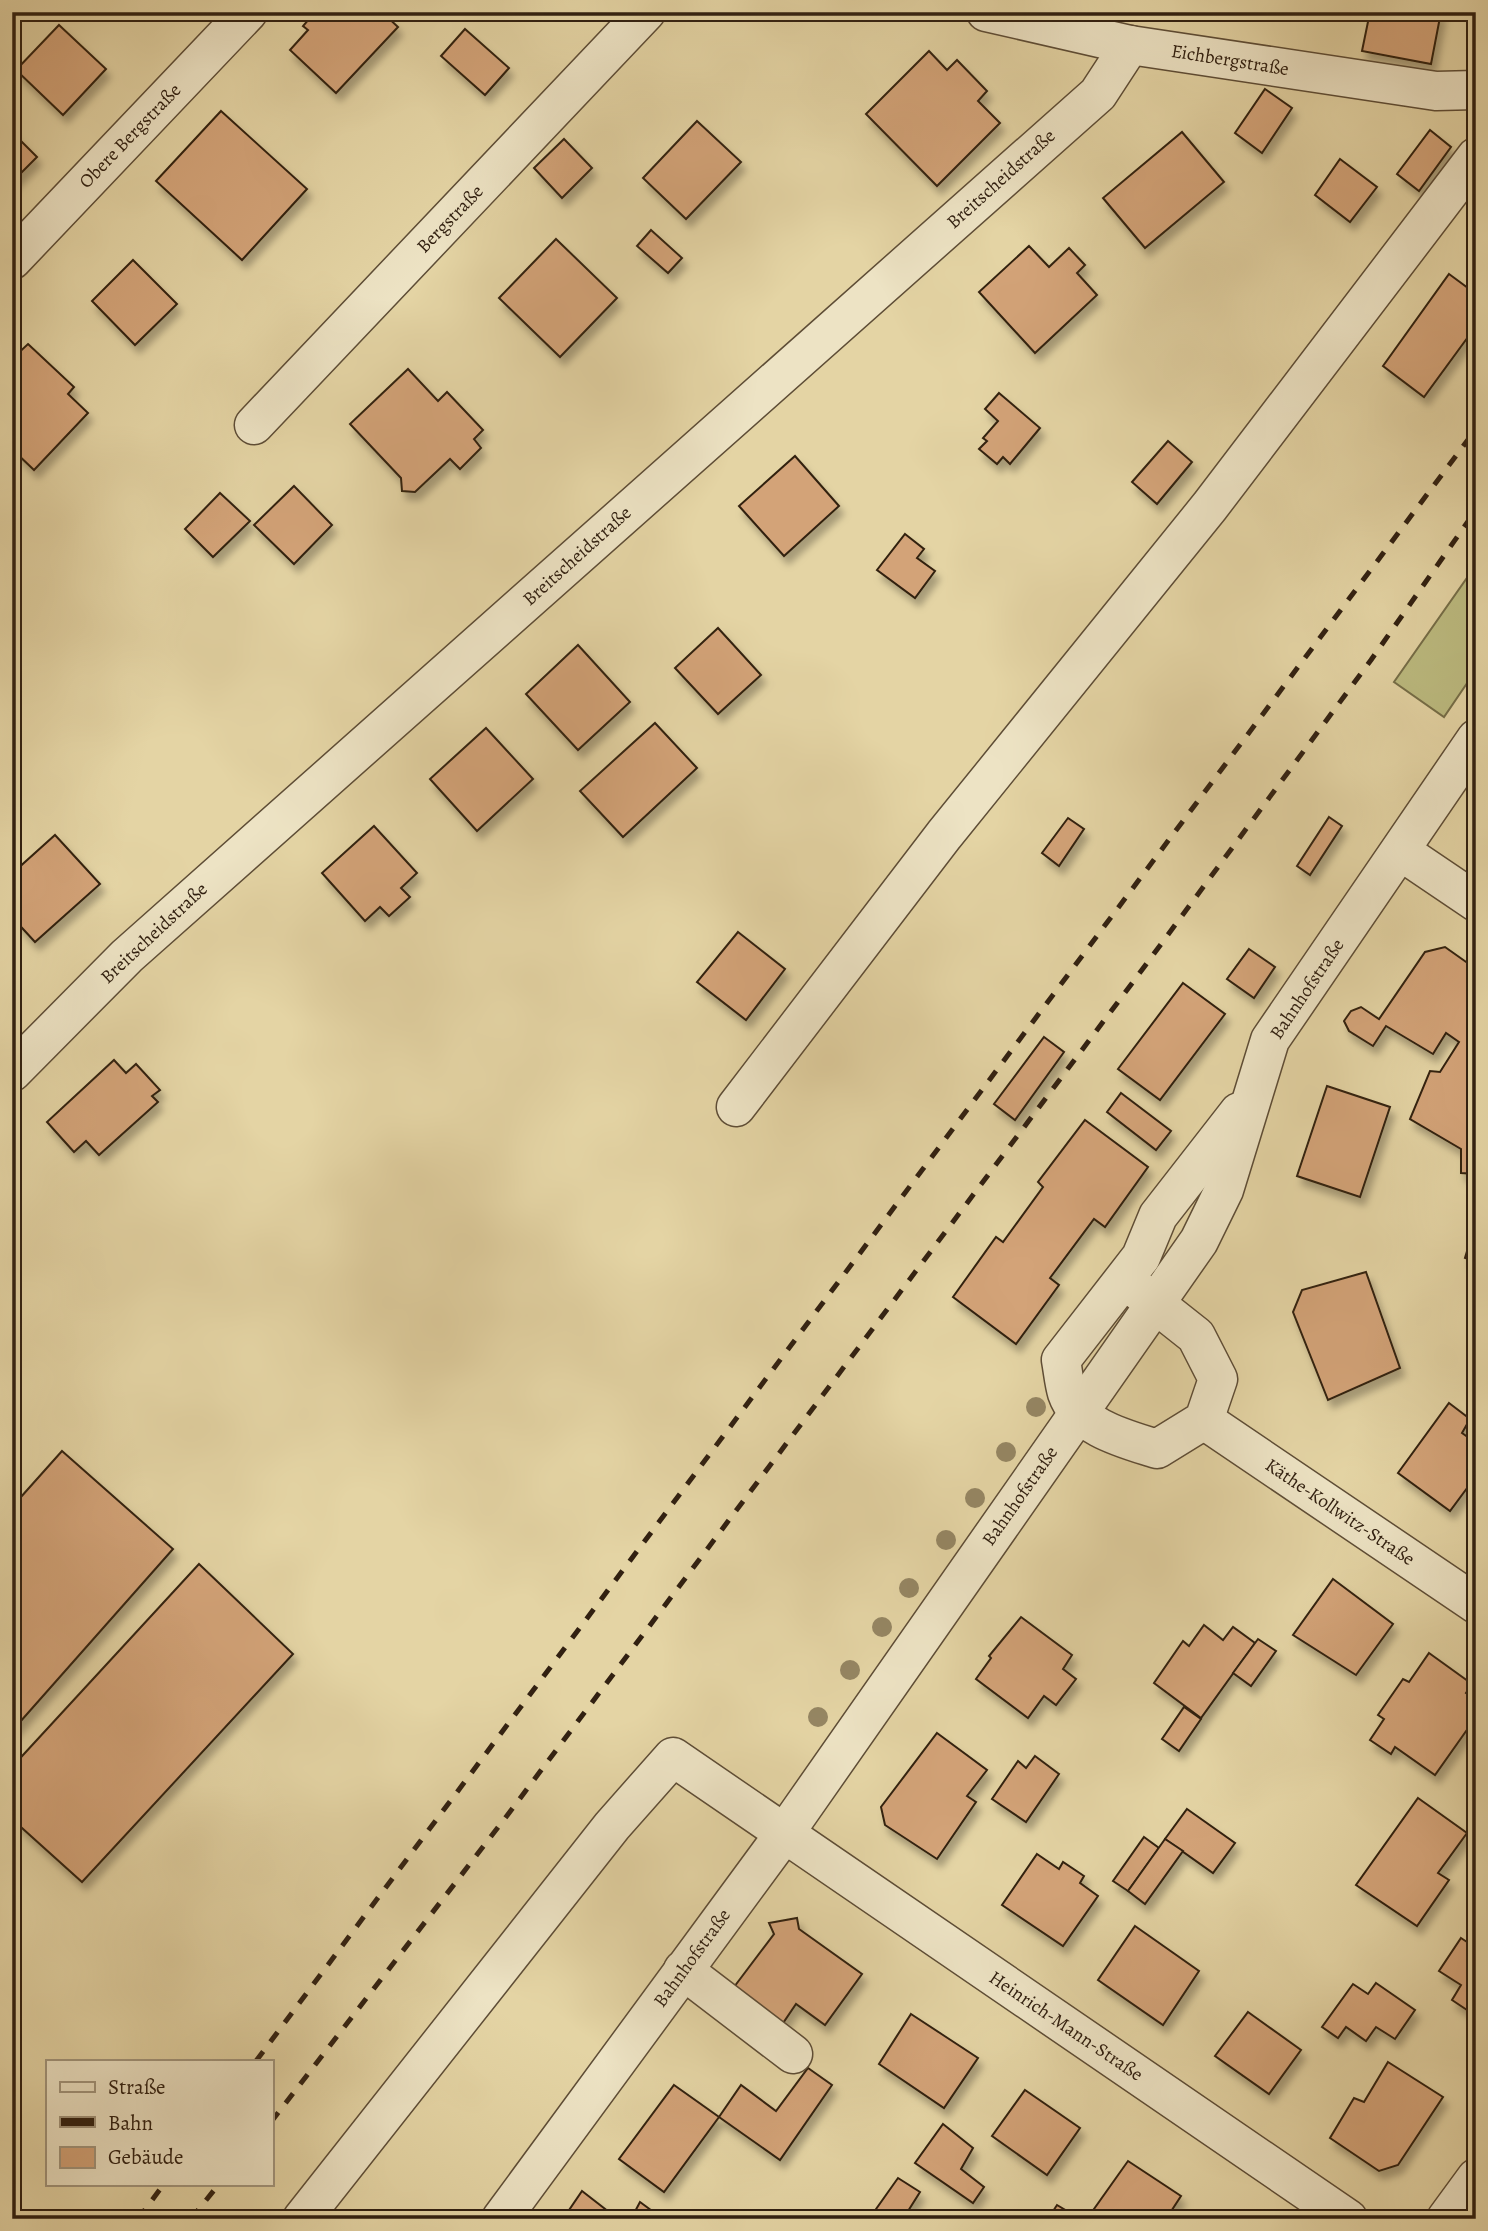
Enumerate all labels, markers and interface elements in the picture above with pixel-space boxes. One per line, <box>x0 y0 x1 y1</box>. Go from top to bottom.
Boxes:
street label: Eichbergstraße <box>1169 38 1291 82</box>
street label: Obere Bergstraße <box>73 78 187 194</box>
street label: Breitscheidstraße <box>941 123 1061 235</box>
street label: Bergstraße <box>411 179 489 259</box>
street label: Breitscheidstraße <box>517 500 637 612</box>
street label: Breitscheidstraße <box>95 876 213 990</box>
street label: Bahnhofstraße <box>1264 934 1350 1044</box>
street label: Bahnhofstraße <box>976 1441 1064 1551</box>
street label: Käthe-Kollwitz-Straße <box>1260 1452 1420 1572</box>
street label: Bahnhofstraße <box>647 1903 737 2013</box>
street label: Heinrich-Mann-Straße <box>984 1965 1148 2087</box>
legend <box>46 2060 273 2186</box>
text: Straße <box>108 2073 166 2101</box>
text: Bahn <box>108 2109 153 2137</box>
text: Gebäude <box>108 2143 184 2171</box>

